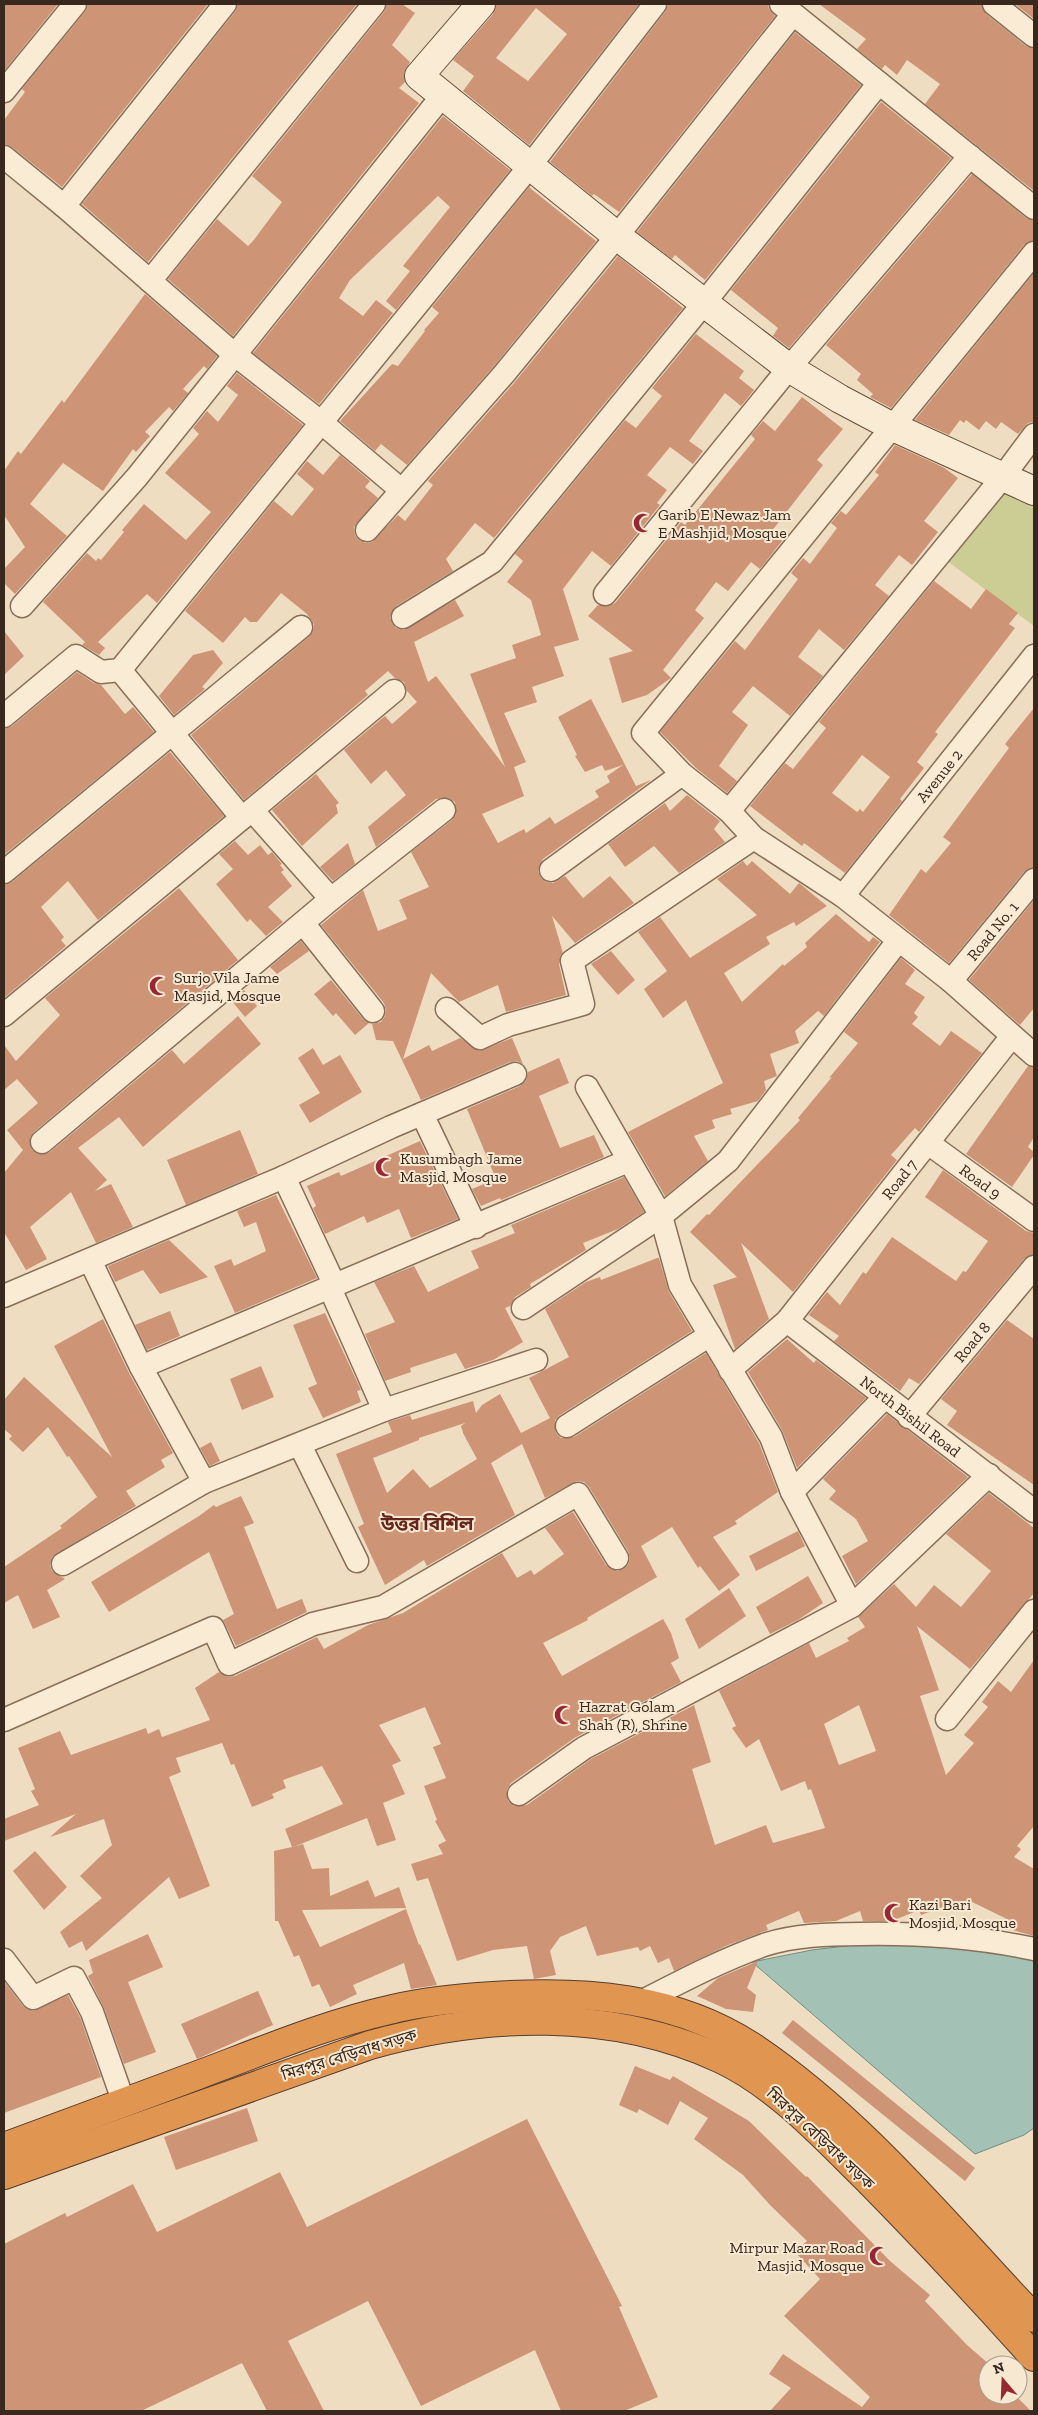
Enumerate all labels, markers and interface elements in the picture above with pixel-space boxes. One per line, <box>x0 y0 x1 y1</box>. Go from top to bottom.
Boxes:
place label: Garib E Newaz Jam E Mashjid, Mosque <box>658 505 791 542</box>
mosque icon: Garib E Newaz Jam E Mashjid, Mosque <box>632 512 654 534</box>
street label: Avenue 2 <box>912 745 966 806</box>
street label: Road No. 1 <box>963 898 1022 964</box>
place label: Surjo Vila Jame Masjid, Mosque <box>174 968 281 1005</box>
mosque icon: Surjo Vila Jame Masjid, Mosque <box>148 975 170 997</box>
place label: Kusumbagh Jame Masjid, Mosque <box>400 1149 522 1186</box>
street label: Road 7 <box>878 1155 921 1203</box>
mosque icon: Kusumbagh Jame Masjid, Mosque <box>374 1156 396 1178</box>
street label: Road 9 <box>956 1160 1005 1203</box>
street label: Road 8 <box>950 1318 994 1366</box>
street label: North Bishil Road <box>856 1372 965 1461</box>
district label: উত্তর বিশিল <box>380 1512 474 1535</box>
place label: Hazrat Golam Shah (R), Shrine <box>579 1697 687 1734</box>
mosque icon: Hazrat Golam Shah (R), Shrine <box>553 1704 575 1726</box>
place label: Kazi Bari Mosjid, Mosque <box>909 1895 1016 1932</box>
mosque icon: Kazi Bari Mosjid, Mosque <box>883 1902 905 1924</box>
street label: মিরপুর বেড়িবাধ সড়ক <box>278 2025 420 2084</box>
street label: মিরপুর বেড়িবাধ সড়ক <box>762 2083 879 2194</box>
place label: Mirpur Mazar Road Masjid, Mosque <box>729 2238 864 2275</box>
mosque icon: Mirpur Mazar Road Masjid, Mosque <box>868 2245 890 2267</box>
north arrow <box>978 2355 1028 2405</box>
text: N <box>991 2358 1007 2378</box>

